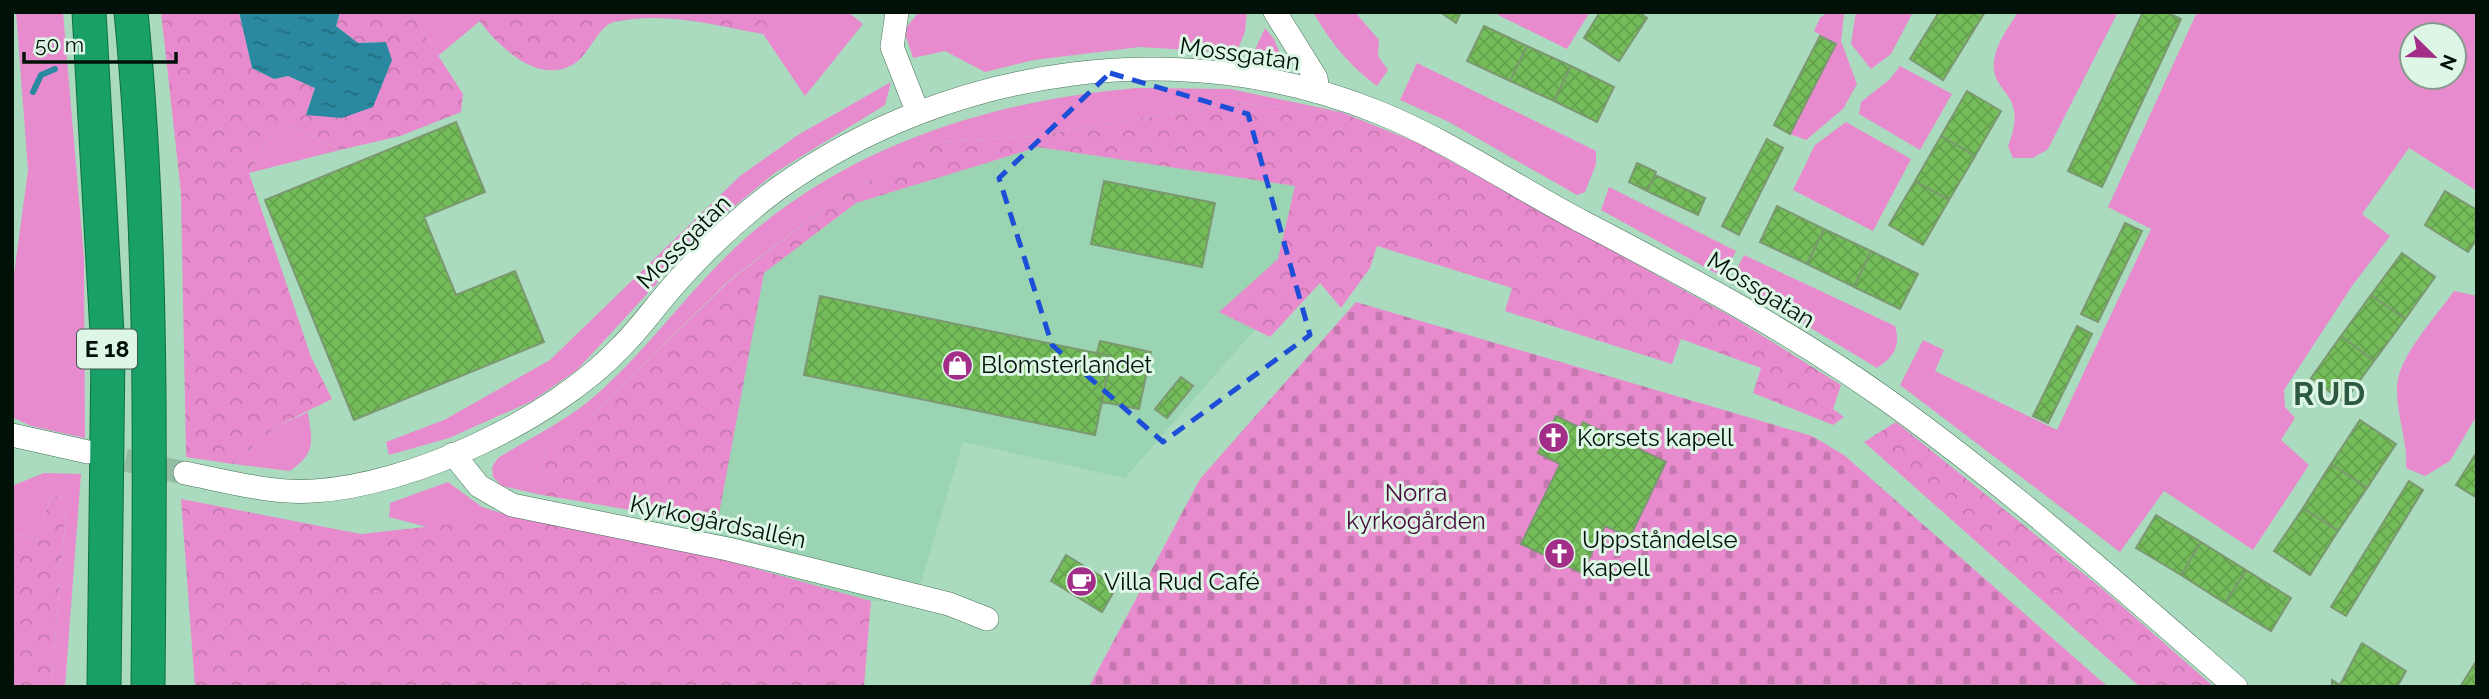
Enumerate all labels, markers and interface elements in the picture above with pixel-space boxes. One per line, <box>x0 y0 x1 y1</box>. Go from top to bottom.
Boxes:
scale bar <box>24 21 177 65</box>
north arrow <box>2398 21 2468 91</box>
street label: Mossgatan <box>1178 31 1302 76</box>
text: 50 m <box>35 32 84 57</box>
text: N <box>2436 52 2462 74</box>
street label: Mossgatan <box>631 189 737 295</box>
street label: Mossgatan <box>1702 245 1820 334</box>
road number: E 18 <box>77 330 137 368</box>
shop icon: Blomsterlandet <box>941 348 975 382</box>
place label: Blomsterlandet <box>981 350 1152 379</box>
district label: RUD <box>2293 375 2367 412</box>
church icon: Korsets kapell <box>1537 421 1571 455</box>
place label: Korsets kapell <box>1577 423 1734 452</box>
park label: Norra kyrkogården <box>1346 478 1486 535</box>
street label: Kyrkogårdsallén <box>627 489 809 554</box>
place label: Uppståndelse kapell <box>1582 525 1738 582</box>
church icon: Uppståndelse kapell <box>1542 537 1576 571</box>
cafe icon: Villa Rud Café <box>1064 565 1098 599</box>
place label: Villa Rud Café <box>1104 567 1260 596</box>

